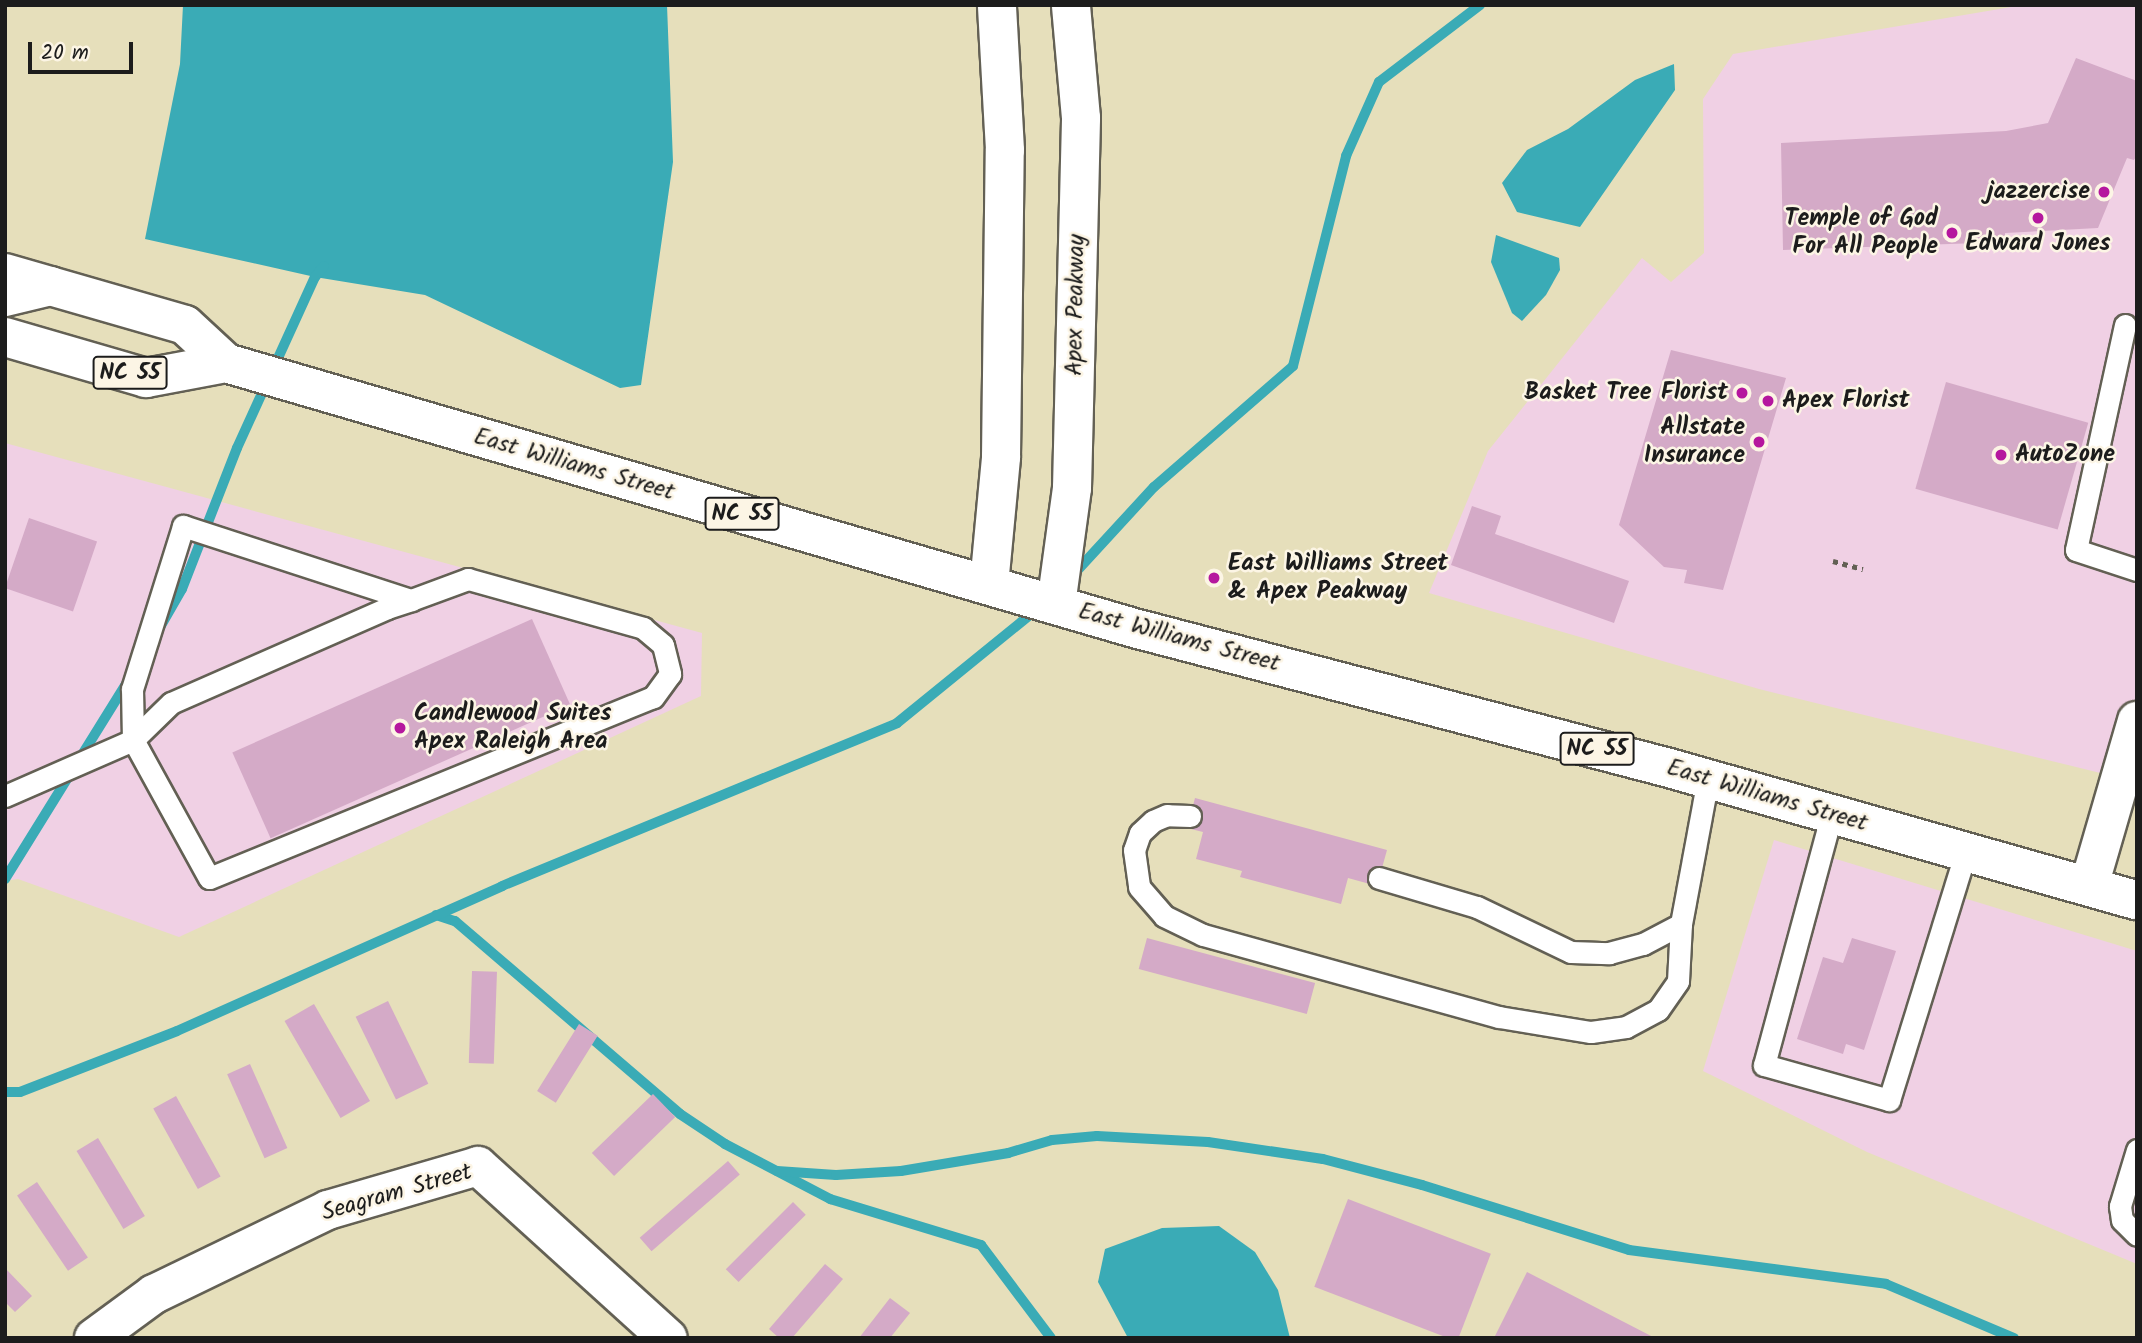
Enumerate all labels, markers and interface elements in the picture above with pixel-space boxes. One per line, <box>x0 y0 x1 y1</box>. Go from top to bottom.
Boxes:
scale bar <box>32 28 136 72</box>
text: 20 m <box>41 37 89 70</box>
place label: jazzercise <box>1987 178 2090 206</box>
marker: jazzercise <box>2096 184 2112 200</box>
place label: Temple of God For All People <box>1784 205 1938 261</box>
marker: Edward Jones <box>2030 210 2046 226</box>
marker: Temple of God For All People <box>1944 225 1960 241</box>
place label: Edward Jones <box>1965 230 2111 258</box>
street label: Apex Peakway <box>1060 234 1092 376</box>
road number: NC 55 <box>92 354 168 392</box>
place label: Basket Tree Florist <box>1524 379 1728 407</box>
marker: Basket Tree Florist <box>1734 385 1750 401</box>
place label: Apex Florist <box>1782 387 1910 415</box>
marker: Apex Florist <box>1760 393 1776 409</box>
place label: Allstate Insurance <box>1644 414 1745 470</box>
street label: East Williams Street <box>470 423 678 507</box>
marker: Allstate Insurance <box>1751 434 1767 450</box>
place label: AutoZone <box>2015 441 2115 469</box>
marker: AutoZone <box>1993 447 2009 463</box>
road number: NC 55 <box>704 494 780 534</box>
place label: East Williams Street & Apex Peakway <box>1228 550 1448 606</box>
marker: East Williams Street & Apex Peakway <box>1206 570 1222 586</box>
street label: East Williams Street <box>1075 597 1283 679</box>
place label: Candlewood Suites Apex Raleigh Area <box>414 700 611 756</box>
marker: Candlewood Suites Apex Raleigh Area <box>392 720 408 736</box>
road number: NC 55 <box>1558 730 1636 768</box>
street label: East Williams Street <box>1663 754 1871 838</box>
street label: Seagram Street <box>319 1158 475 1228</box>

